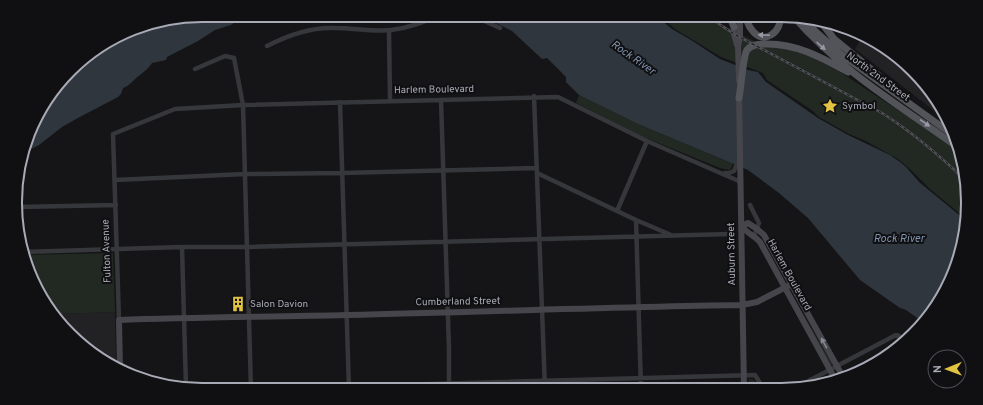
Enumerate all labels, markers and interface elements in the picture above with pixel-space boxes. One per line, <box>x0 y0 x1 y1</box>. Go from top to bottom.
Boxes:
one-way arrow <box>758 32 770 39</box>
water label: Rock River <box>608 38 659 79</box>
one-way arrow <box>816 41 826 51</box>
street label: North 2nd Street <box>844 50 913 105</box>
street label: Harlem Boulevard <box>394 83 474 97</box>
place icon: Symbol <box>821 97 839 115</box>
place label: Symbol <box>842 100 876 113</box>
one-way arrow <box>920 119 930 127</box>
street label: Fulton Avenue <box>99 219 115 283</box>
street label: Auburn Street <box>725 222 739 286</box>
water label: Rock River <box>874 232 925 246</box>
street label: Harlem Boulevard <box>764 237 814 313</box>
building icon: Salon Davion <box>229 295 247 313</box>
street label: Cumberland Street <box>415 295 501 309</box>
place label: Salon Davion <box>250 298 308 311</box>
one-way arrow <box>821 337 828 349</box>
north arrow <box>927 349 967 389</box>
text: N <box>931 365 945 373</box>

